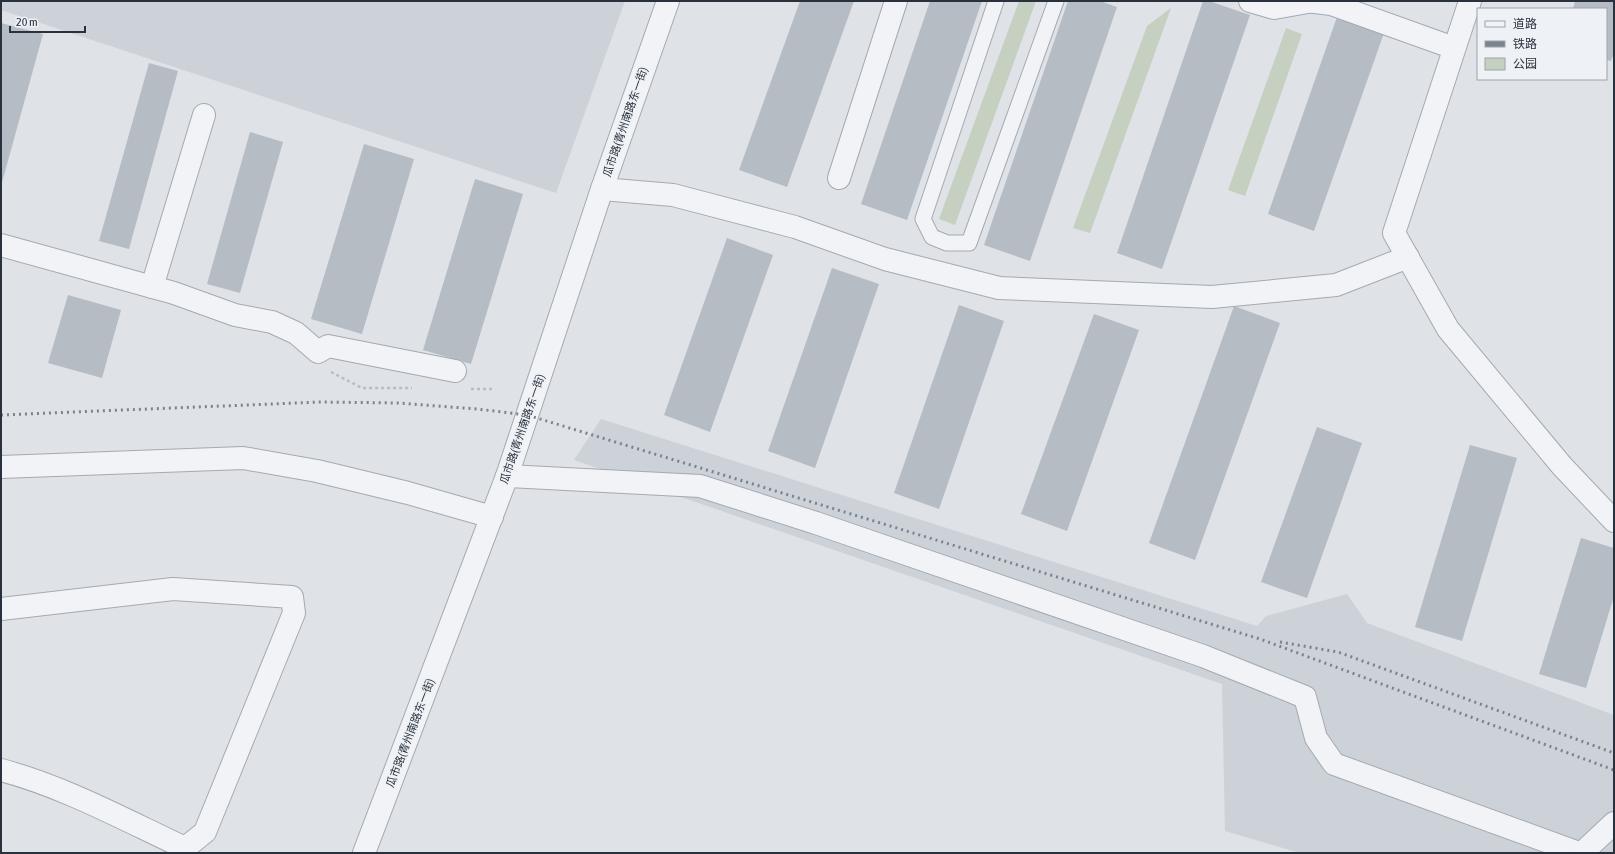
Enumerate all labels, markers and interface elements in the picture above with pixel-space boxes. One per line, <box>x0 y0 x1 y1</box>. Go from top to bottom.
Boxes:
scale bar <box>10 8 85 34</box>
legend <box>1477 8 1607 80</box>
text: 20 m <box>16 15 38 29</box>
text: 道路 <box>1513 17 1537 31</box>
text: 铁路 <box>1513 37 1537 51</box>
text: 公园 <box>1513 57 1537 71</box>
street label: 瓜市路(青州南路东一街) <box>601 65 650 178</box>
street label: 瓜市路(青州南路东一街) <box>498 372 547 485</box>
street label: 瓜市路(青州南路东一街) <box>384 677 436 789</box>

